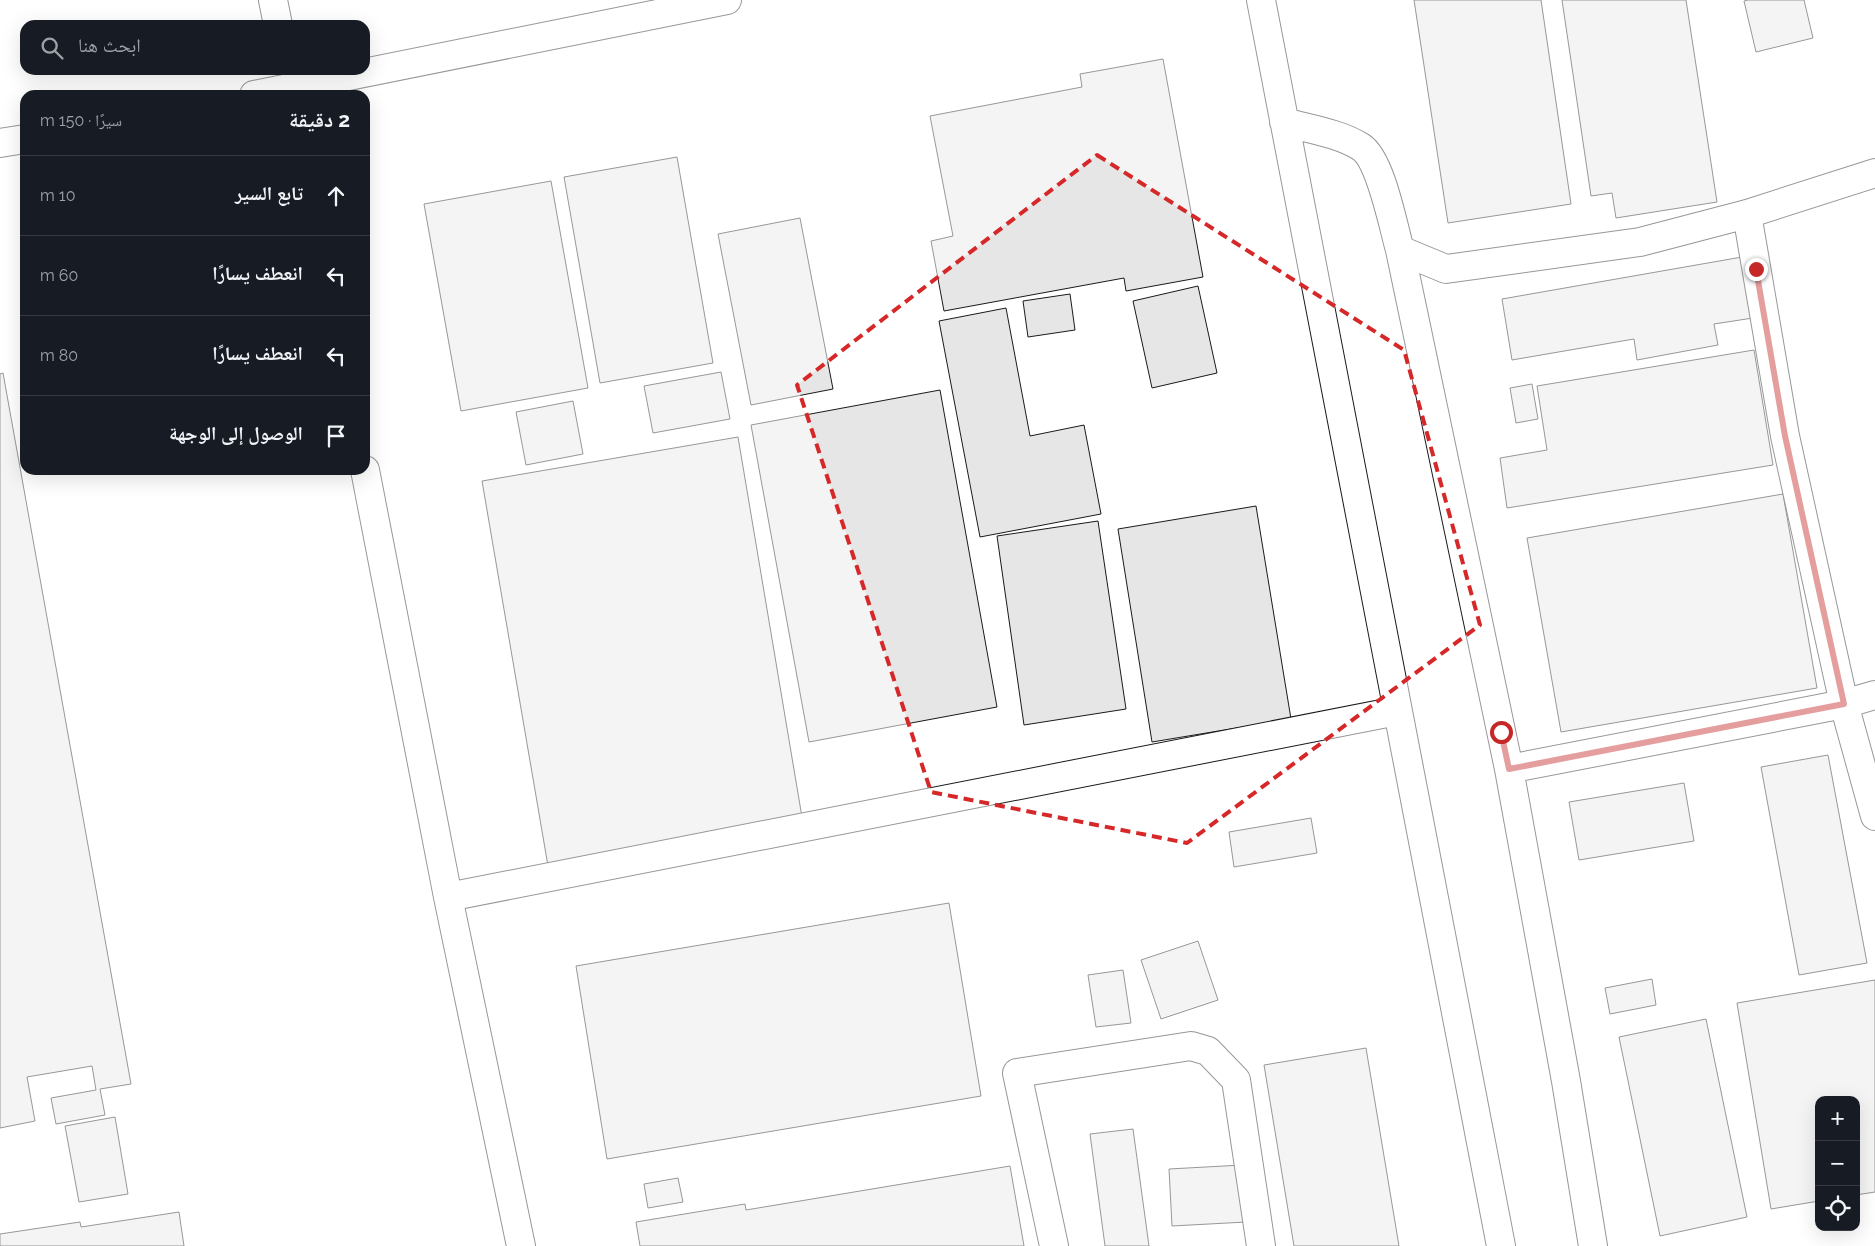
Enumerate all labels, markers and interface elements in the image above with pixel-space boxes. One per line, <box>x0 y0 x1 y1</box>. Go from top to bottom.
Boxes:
search box <box>20 20 370 75</box>
icon: search <box>38 34 66 62</box>
text: ابحث هنا <box>78 34 141 56</box>
text: 2 دقيقة <box>289 107 350 132</box>
text: سيرًا · 150 m <box>40 111 122 130</box>
text: تابع السير <box>235 182 303 204</box>
icon: ahead <box>322 182 350 210</box>
text: 10 m <box>40 186 75 205</box>
route end <box>1745 258 1768 281</box>
text: انعطف يسارًا <box>212 262 303 284</box>
icon: left <box>322 262 350 290</box>
text: 60 m <box>40 266 78 285</box>
text: انعطف يسارًا <box>212 342 303 364</box>
icon: left <box>322 342 350 370</box>
text: 80 m <box>40 346 78 365</box>
text: الوصول إلى الوجهة <box>169 422 303 444</box>
icon: arrive <box>322 422 350 450</box>
route start <box>1490 721 1513 744</box>
map controls <box>1815 1096 1860 1231</box>
button: + <box>1815 1096 1860 1141</box>
button: − <box>1815 1141 1860 1186</box>
button: locate <box>1815 1186 1860 1231</box>

